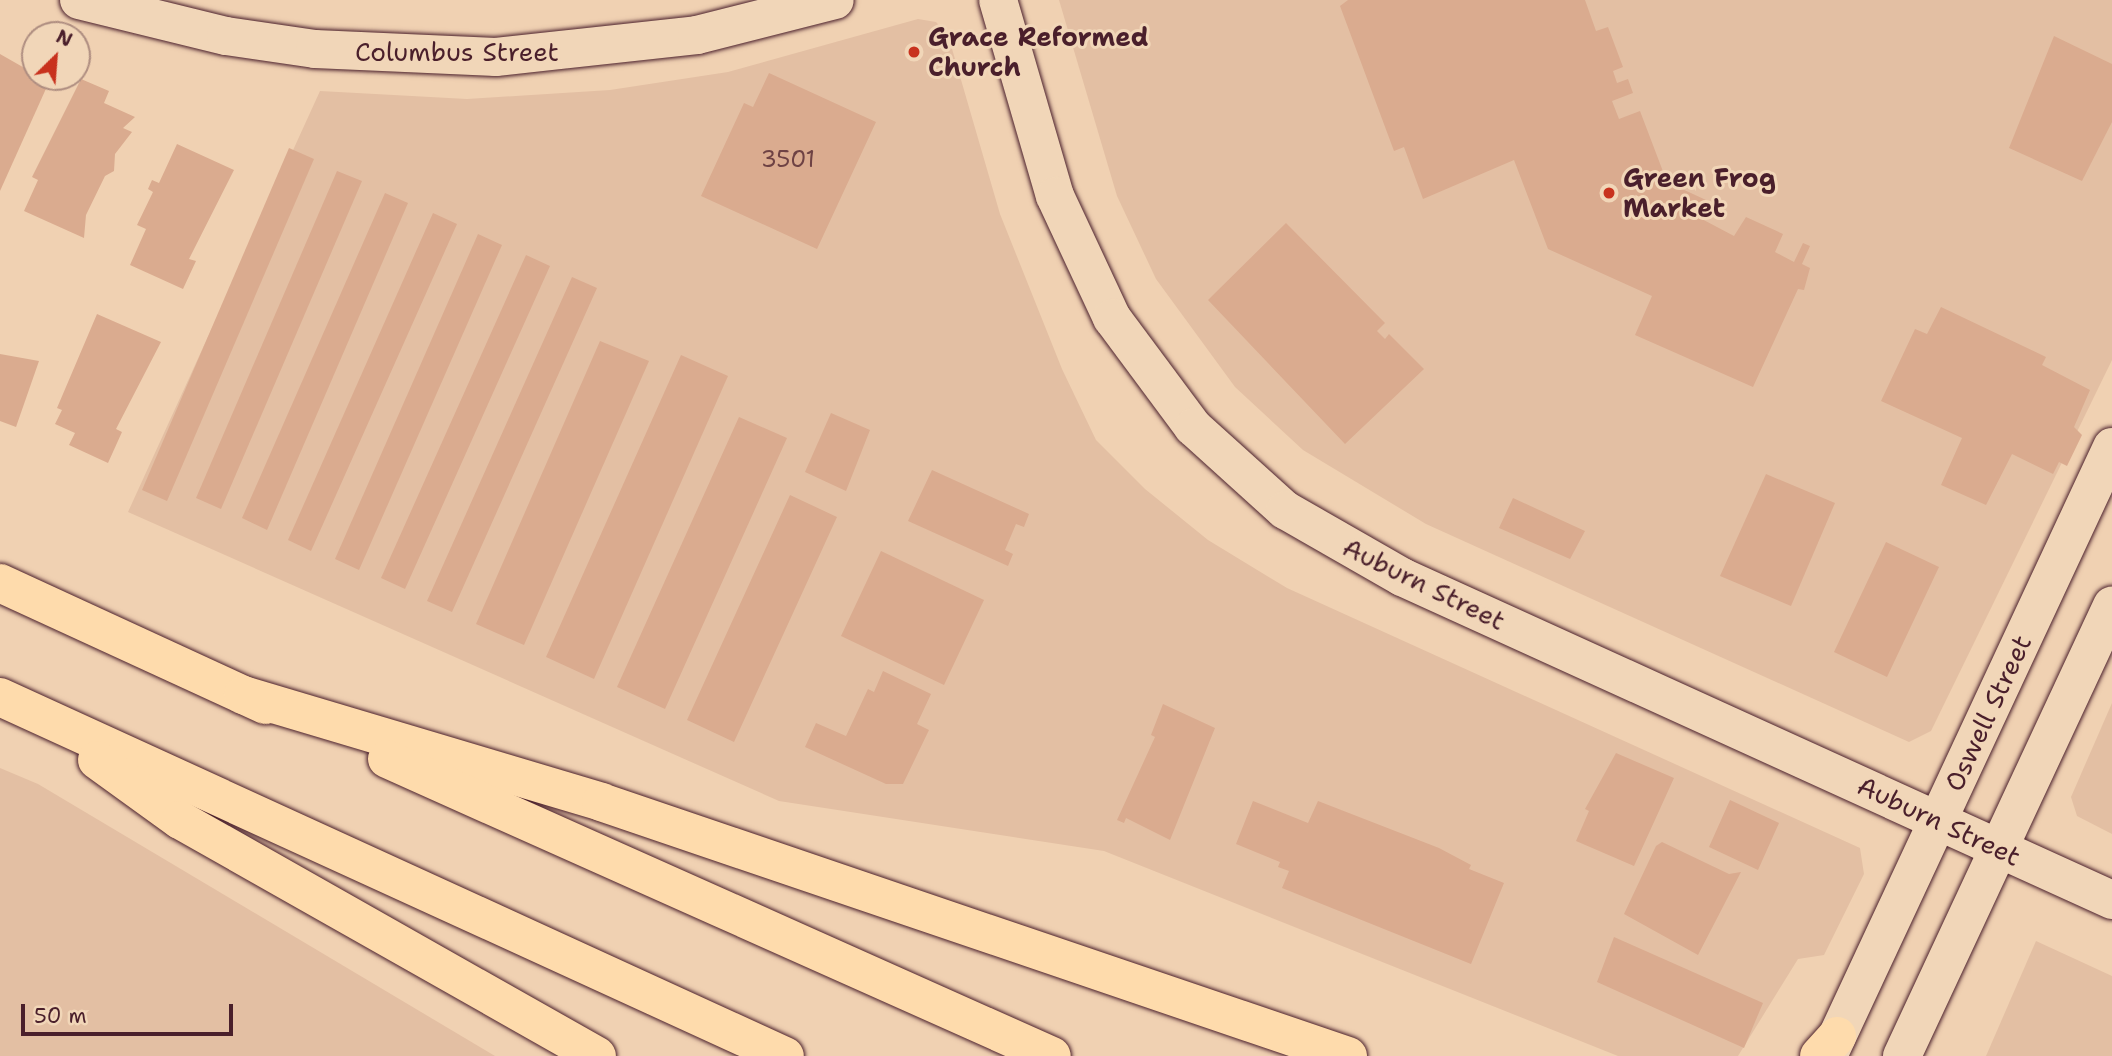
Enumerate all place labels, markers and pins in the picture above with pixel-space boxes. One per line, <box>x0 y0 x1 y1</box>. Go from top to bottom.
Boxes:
place label: Grace Reformed Church <box>928 21 1149 82</box>
marker: Grace Reformed Church <box>906 44 922 60</box>
place label: Green Frog Market <box>1623 162 1776 224</box>
marker: Green Frog Market <box>1601 185 1617 201</box>

